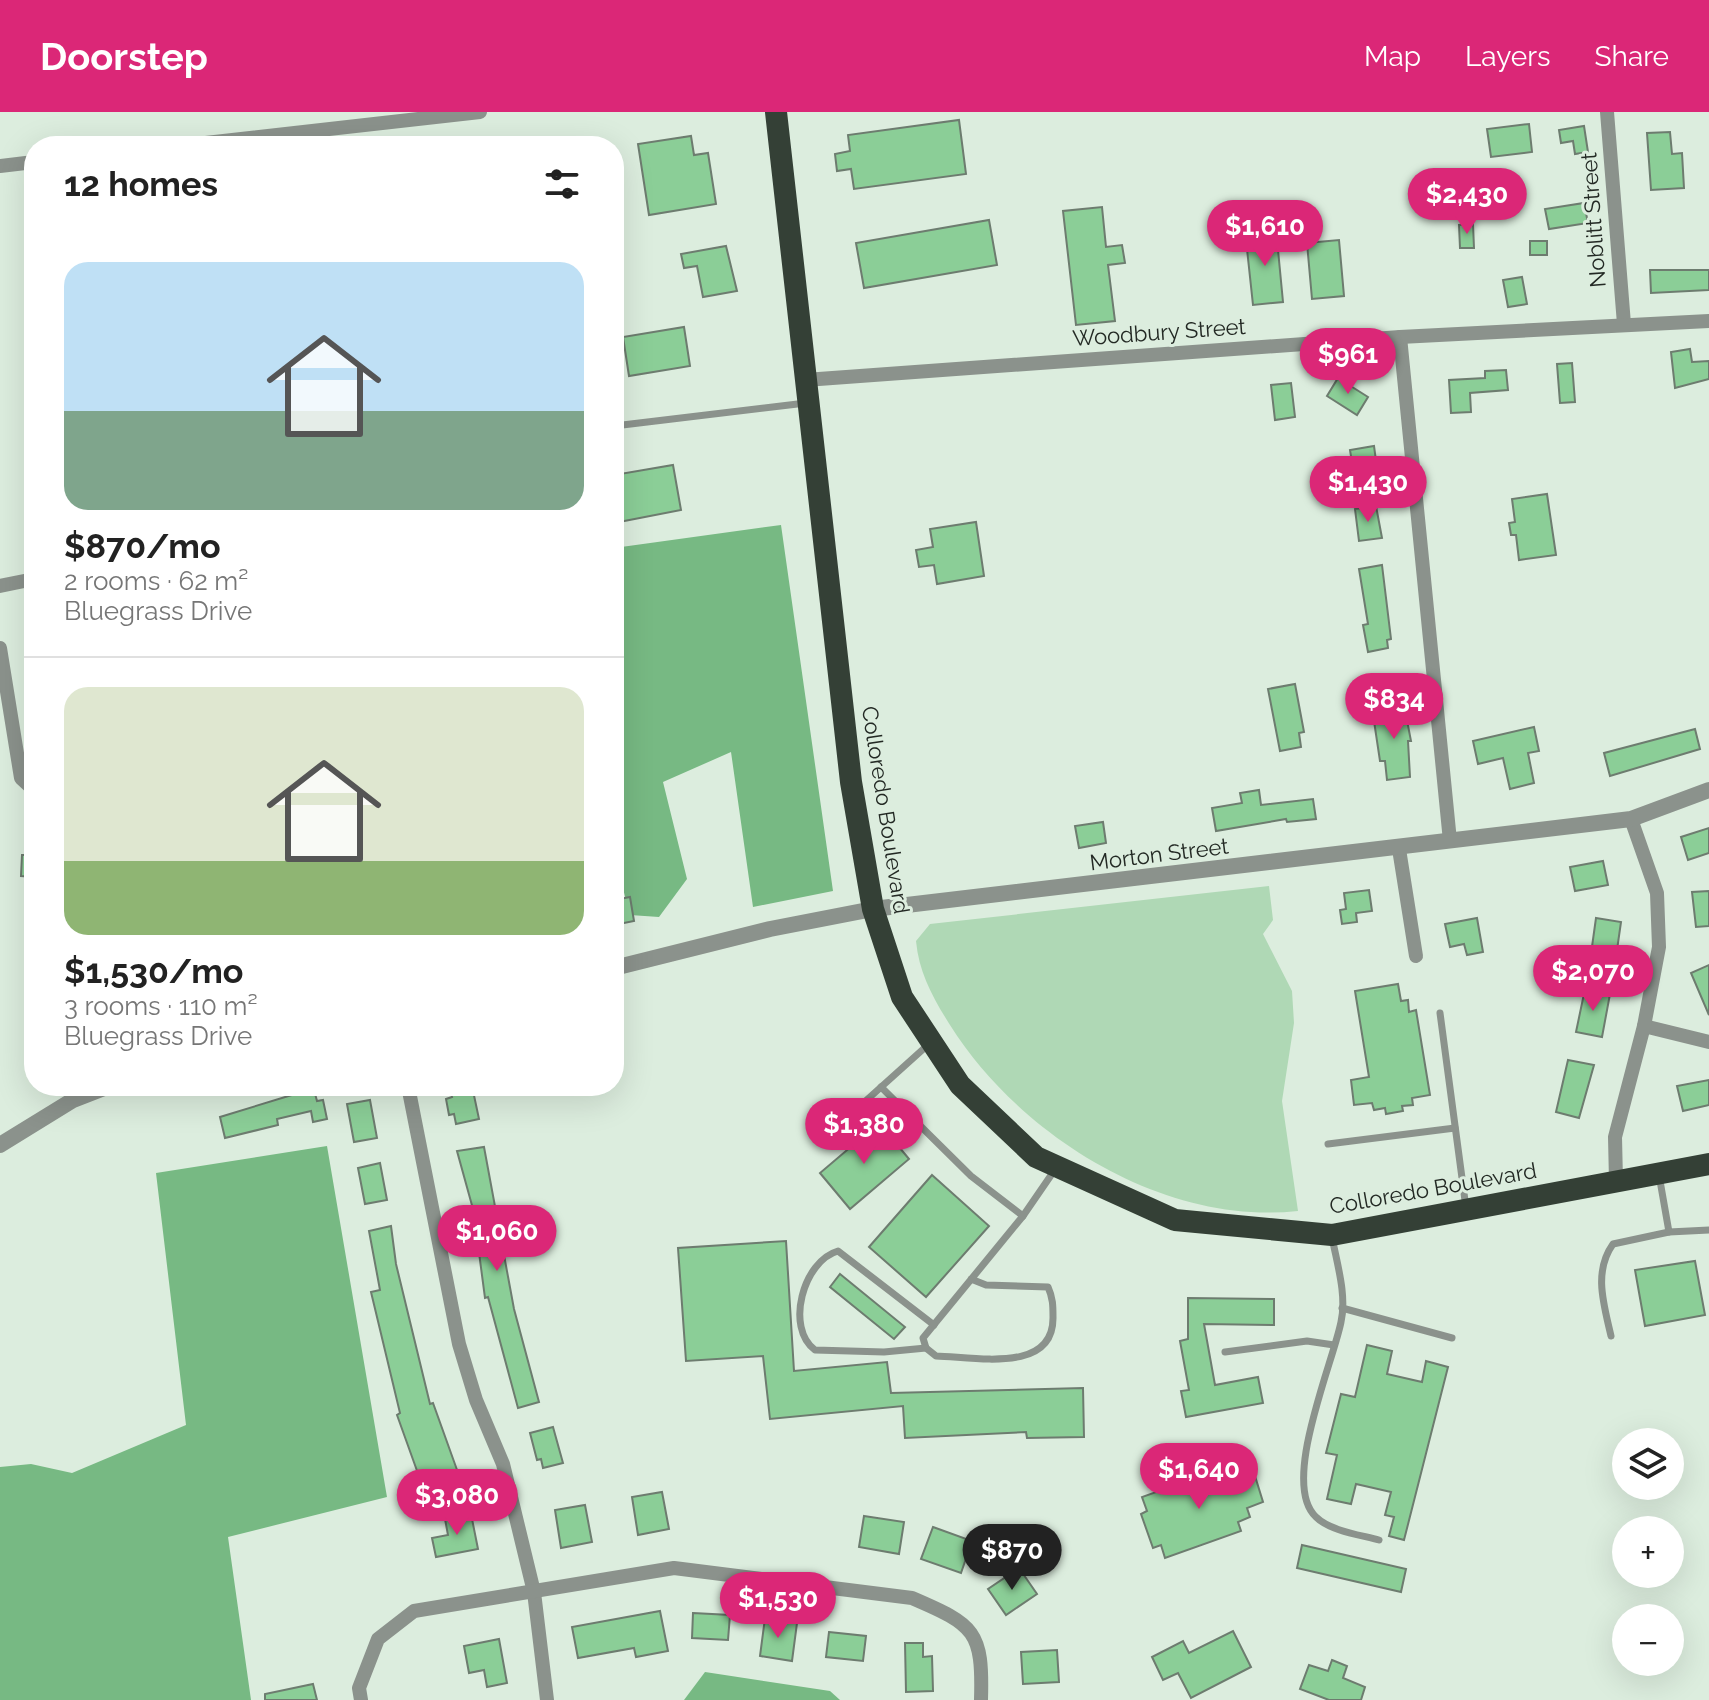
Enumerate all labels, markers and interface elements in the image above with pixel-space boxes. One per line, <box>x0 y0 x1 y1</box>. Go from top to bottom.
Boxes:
text: Doorstep <box>40 34 208 79</box>
text: Map <box>1364 40 1421 73</box>
text: Layers <box>1465 40 1551 73</box>
text: Share <box>1595 40 1669 73</box>
street label: Noblitt Street <box>1575 151 1611 289</box>
icon: filters <box>540 162 584 206</box>
text: 12 homes <box>64 164 218 204</box>
pin: $2,430 <box>1402 168 1532 236</box>
text: $2,430 <box>1426 179 1508 209</box>
pin: $1,610 <box>1200 200 1330 268</box>
text: $1,610 <box>1225 211 1305 241</box>
street label: Woodbury Street <box>1071 313 1247 351</box>
icon: home <box>252 314 396 458</box>
pin: $961 <box>1301 328 1395 396</box>
text: $961 <box>1318 339 1378 369</box>
pin: $1,430 <box>1303 456 1433 524</box>
text: $1,430 <box>1328 467 1408 497</box>
text: $870/mo <box>64 526 221 566</box>
text: 2 rooms · 62 m² <box>64 566 248 596</box>
text: Bluegrass Drive <box>64 596 252 626</box>
pin: $834 <box>1347 673 1441 741</box>
text: $834 <box>1363 684 1425 714</box>
street label: Colloredo Boulevard <box>857 704 915 916</box>
icon: home <box>252 739 396 883</box>
street label: Morton Street <box>1088 833 1230 875</box>
pin: $2,070 <box>1528 945 1658 1013</box>
text: $1,530/mo <box>64 951 243 991</box>
text: $2,070 <box>1551 956 1635 986</box>
text: 3 rooms · 110 m² <box>64 991 258 1021</box>
text: Bluegrass Drive <box>64 1021 252 1051</box>
pin: $1,380 <box>799 1098 929 1166</box>
text: $1,380 <box>823 1109 905 1139</box>
street label: Colloredo Boulevard <box>1327 1157 1539 1219</box>
pin: $1,060 <box>432 1205 562 1273</box>
text: $1,060 <box>455 1216 539 1246</box>
map controls <box>1612 1428 1684 1676</box>
button: layers <box>1612 1428 1684 1500</box>
pin: $1,640 <box>1134 1443 1264 1511</box>
text: $1,640 <box>1158 1454 1240 1484</box>
pin: $3,080 <box>392 1469 522 1537</box>
text: $3,080 <box>415 1480 499 1510</box>
button: + <box>1612 1516 1684 1588</box>
pin: $870 <box>965 1524 1059 1592</box>
text: $870 <box>981 1535 1043 1565</box>
pin: $1,530 <box>713 1572 843 1640</box>
text: $1,530 <box>738 1583 818 1613</box>
button: − <box>1612 1604 1684 1676</box>

